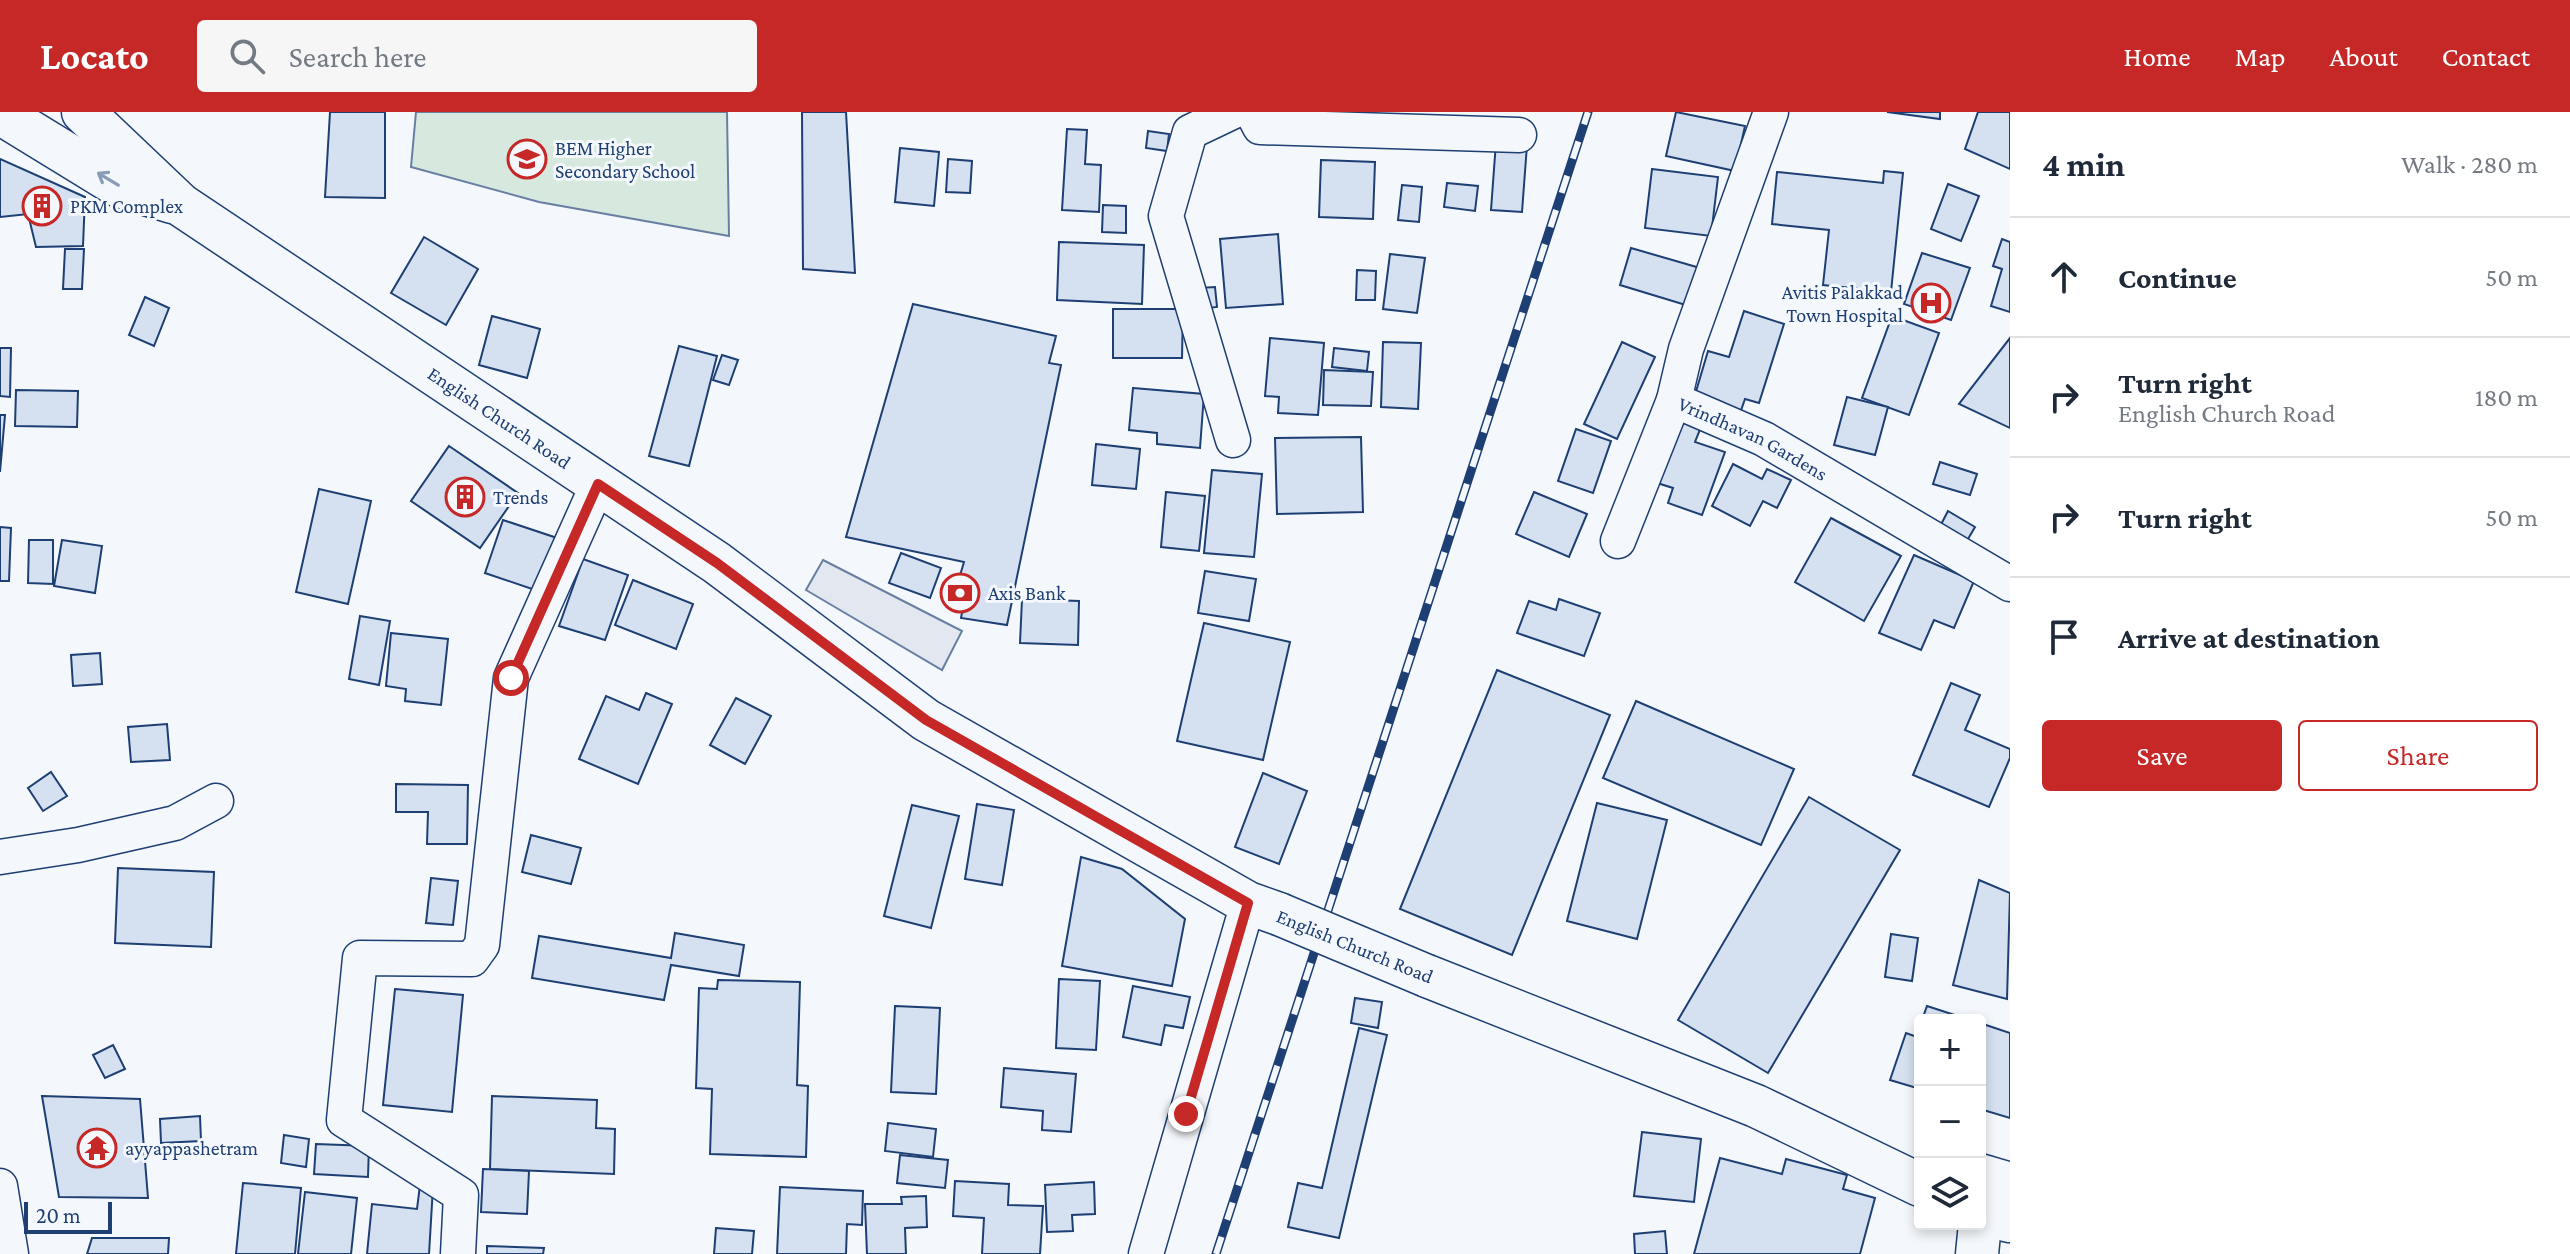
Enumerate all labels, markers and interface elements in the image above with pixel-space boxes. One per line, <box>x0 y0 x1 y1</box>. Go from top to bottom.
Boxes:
search box <box>197 20 757 92</box>
icon: search <box>225 34 269 78</box>
text: Locato <box>40 35 149 77</box>
text: Search here <box>289 40 427 73</box>
text: Home <box>2124 41 2191 72</box>
text: Map <box>2235 41 2286 72</box>
text: About <box>2330 41 2398 72</box>
text: Contact <box>2442 41 2530 72</box>
place label: BEM Higher Secondary School <box>555 137 695 183</box>
school or university icon: BEM Higher Secondary School <box>506 138 548 180</box>
text: 4 min <box>2042 146 2125 183</box>
text: Walk · 280 m <box>2401 150 2538 179</box>
one-way arrow <box>97 171 120 187</box>
building icon: PKM Complex <box>21 185 63 227</box>
place label: PKM Complex <box>70 195 184 218</box>
icon: ahead <box>2042 255 2086 299</box>
text: Continue <box>2118 261 2237 294</box>
text: 50 m <box>2485 263 2538 292</box>
place label: Avitis Palakkad Town Hospital <box>1782 281 1903 327</box>
hospital icon: Avitis Palakkad Town Hospital <box>1910 282 1952 324</box>
street label: English Church Road <box>424 362 575 474</box>
text: Turn right <box>2118 366 2252 399</box>
icon: right <box>2042 375 2086 419</box>
text: 180 m <box>2475 383 2538 412</box>
street label: Vrindhavan Gardens <box>1675 392 1832 485</box>
text: English Church Road <box>2118 399 2335 428</box>
building icon: Trends <box>444 476 486 518</box>
place label: Trends <box>493 486 549 508</box>
icon: right <box>2042 495 2086 539</box>
text: Turn right <box>2118 501 2252 534</box>
text: 50 m <box>2485 503 2538 532</box>
bank icon: Axis Bank <box>939 572 981 614</box>
place label: Axis Bank <box>988 582 1066 604</box>
icon: arrive <box>2042 615 2086 659</box>
text: Arrive at destination <box>2118 621 2380 654</box>
route start <box>493 660 529 696</box>
button: Save <box>2042 720 2282 791</box>
button: Share <box>2298 720 2538 791</box>
street label: English Church Road <box>1273 904 1437 989</box>
map controls <box>1914 1014 1986 1230</box>
button: + <box>1914 1014 1986 1086</box>
button: − <box>1914 1086 1986 1158</box>
route end <box>1168 1096 1204 1132</box>
temple icon: ayyappashetram <box>76 1127 118 1169</box>
place label: ayyappashetram <box>125 1137 258 1160</box>
button: layers <box>1914 1158 1986 1230</box>
scale bar <box>24 1198 112 1234</box>
text: 20 m <box>36 1203 81 1228</box>

